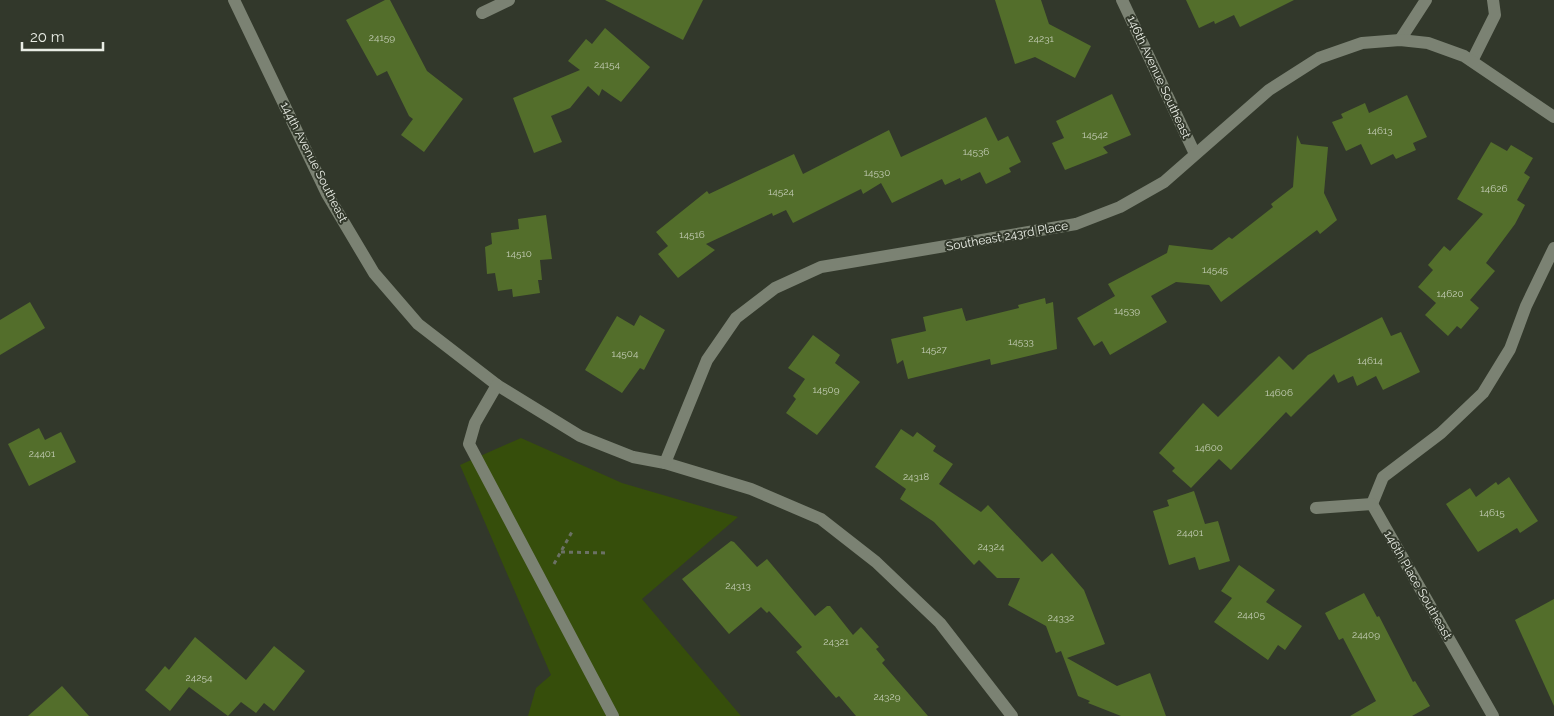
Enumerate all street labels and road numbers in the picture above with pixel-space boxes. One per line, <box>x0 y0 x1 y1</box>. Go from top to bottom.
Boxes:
street label: 146th Avenue Southeast <box>1124 13 1194 141</box>
street label: 144th Avenue Southeast <box>278 100 350 224</box>
street label: Southeast 243rd Place <box>945 218 1069 254</box>
street label: 146th Place Southeast <box>1381 528 1455 642</box>

